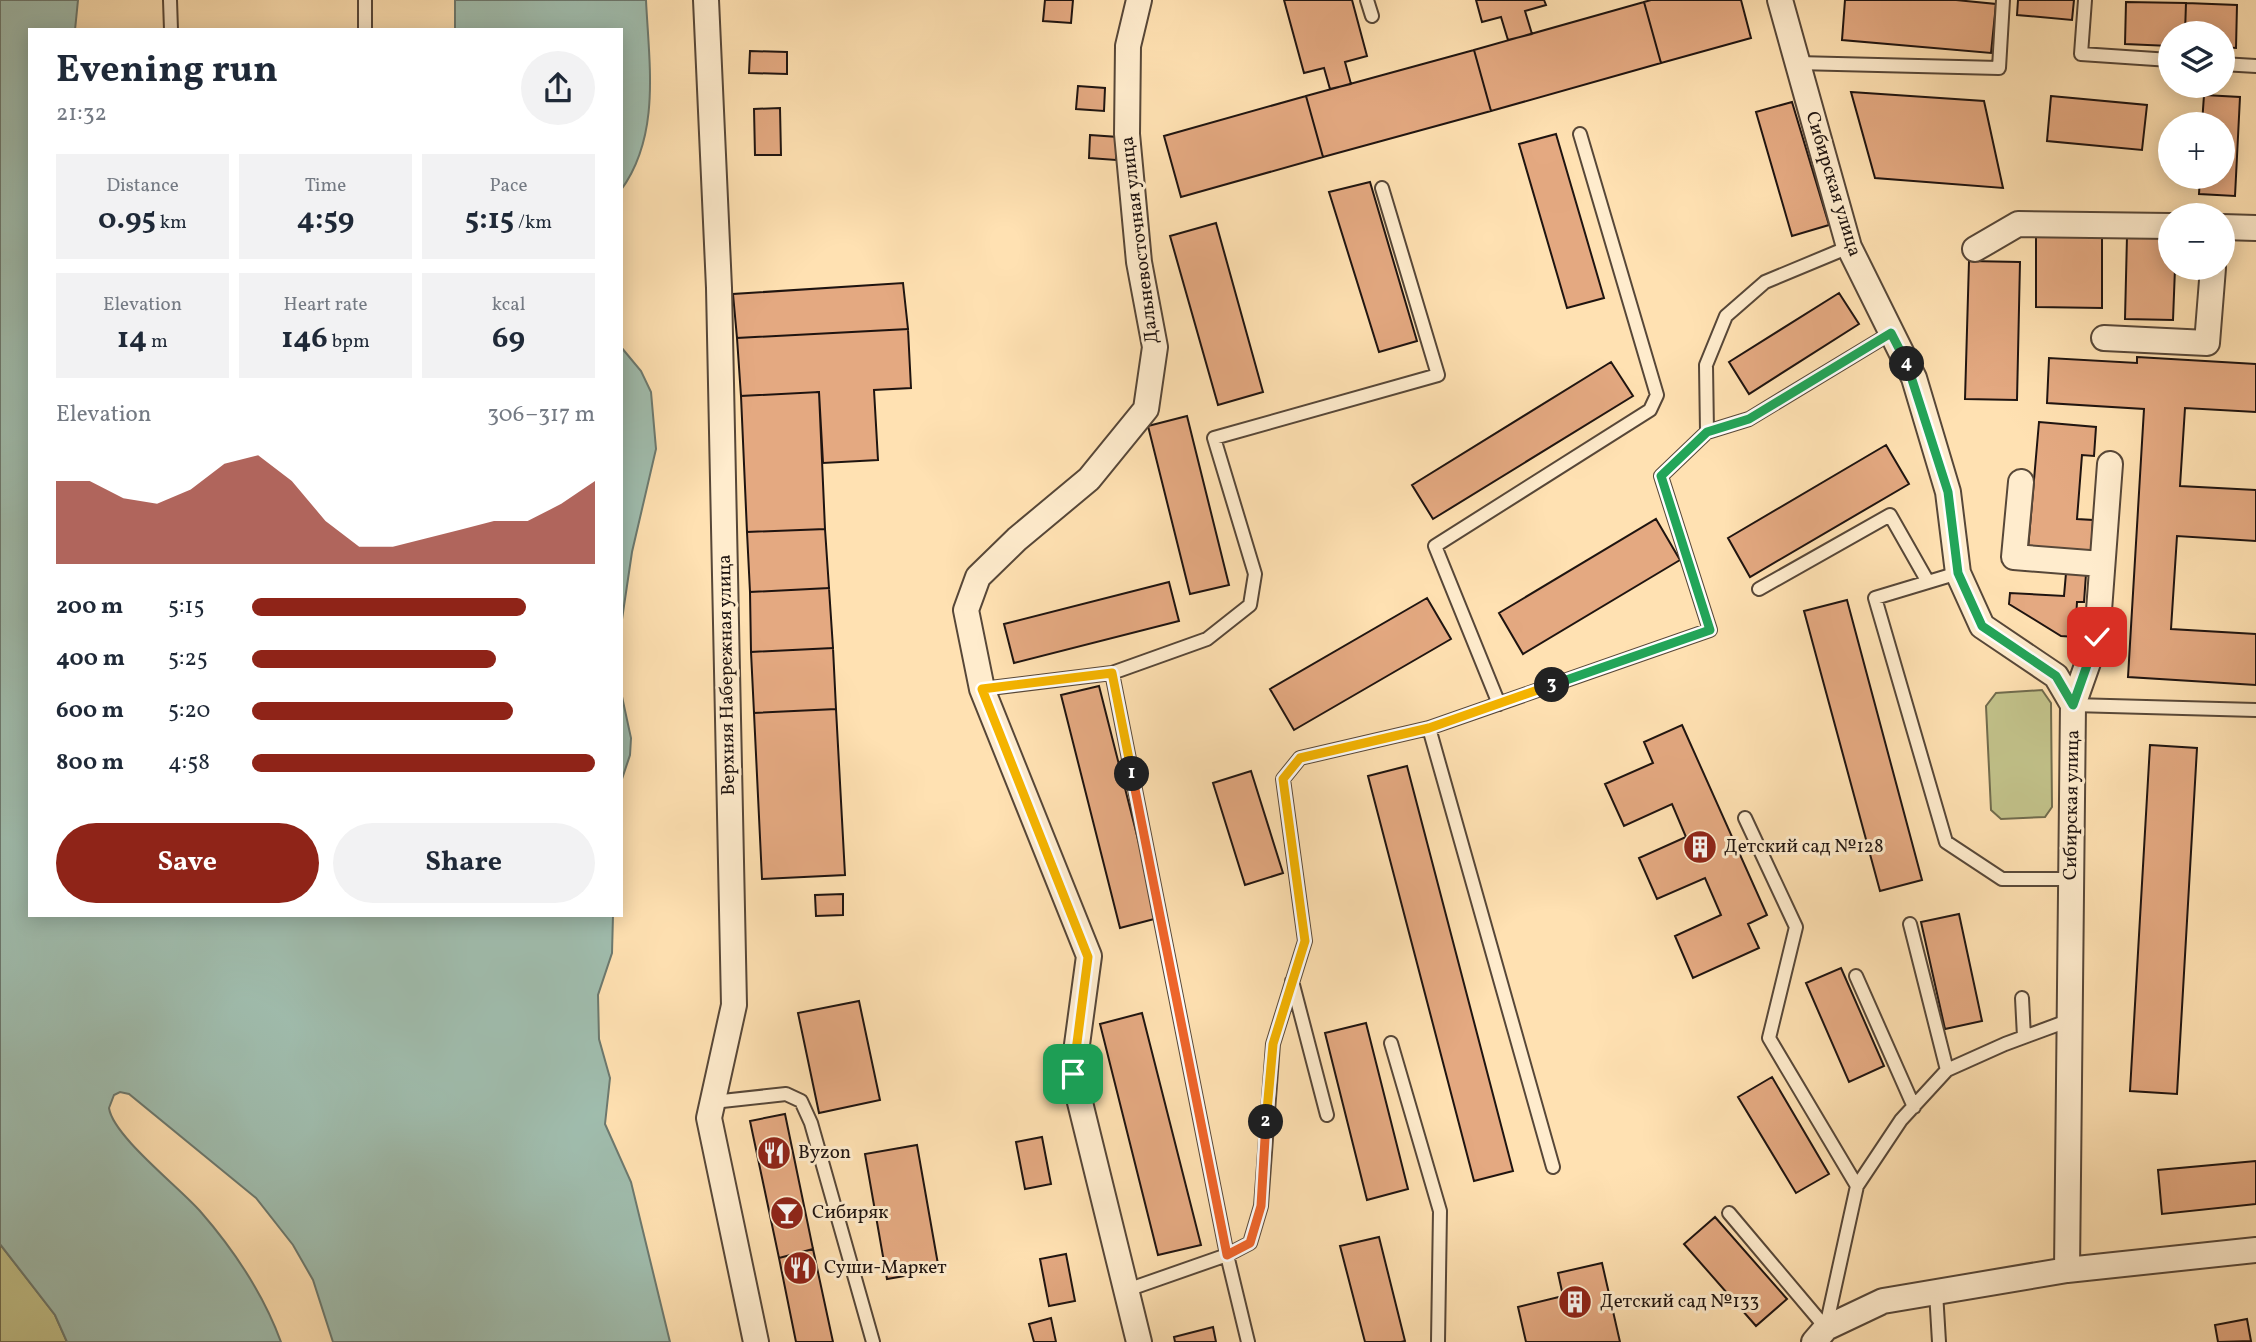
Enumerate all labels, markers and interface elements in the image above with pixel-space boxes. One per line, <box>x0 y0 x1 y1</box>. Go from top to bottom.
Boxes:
map controls <box>2158 21 2235 280</box>
button: layers <box>2158 21 2235 98</box>
text: Evening run <box>56 45 278 98</box>
button: share <box>521 51 595 125</box>
text: 21:32 <box>56 98 107 130</box>
street label: Сибирская улица <box>1799 108 1867 260</box>
button: + <box>2158 112 2235 189</box>
street label: Дальневосточная улица <box>1114 135 1166 345</box>
text: Distance <box>106 173 179 199</box>
text: Time <box>305 173 346 199</box>
text: Pace <box>489 173 528 199</box>
text: 0.95 <box>98 199 156 241</box>
text: 4:59 <box>297 199 354 241</box>
text: 5:15 <box>465 199 514 241</box>
button: − <box>2158 203 2235 280</box>
text: km <box>156 210 187 236</box>
text: /km <box>514 210 552 236</box>
text: Elevation <box>103 292 182 318</box>
text: Heart rate <box>284 292 367 318</box>
text: kcal <box>492 292 525 318</box>
text: 14 <box>117 318 147 360</box>
text: 146 <box>281 318 328 360</box>
text: 69 <box>492 318 525 360</box>
text: m <box>147 329 168 355</box>
text: bpm <box>328 329 370 355</box>
pin: 4 <box>1890 346 1924 382</box>
text: 4 <box>1901 350 1912 376</box>
text: Elevation <box>56 399 152 431</box>
text: 306–317 m <box>487 399 595 431</box>
street label: Верхняя Набережная улица <box>712 554 742 796</box>
text: 200 m <box>56 591 123 623</box>
text: 5:15 <box>168 591 204 623</box>
pin <box>2067 607 2127 667</box>
icon: check <box>2078 618 2116 656</box>
text: 400 m <box>56 643 125 675</box>
text: 5:25 <box>168 643 208 675</box>
pin: 3 <box>1534 668 1570 702</box>
text: 3 <box>1547 671 1556 697</box>
text: 600 m <box>56 695 124 727</box>
text: 5:20 <box>168 695 210 727</box>
street label: Сибирская улица <box>2058 729 2086 881</box>
text: 800 m <box>56 747 124 779</box>
text: 4:58 <box>168 747 210 779</box>
pin: 1 <box>1114 756 1150 792</box>
text: 1 <box>1128 760 1135 786</box>
button: Save <box>56 823 319 903</box>
button: Share <box>333 823 595 903</box>
building icon: Детский сад №128 <box>1681 828 1719 866</box>
place label: Детский сад №128 <box>1724 834 1884 860</box>
pin <box>1043 1044 1103 1104</box>
icon: arrive <box>1054 1055 1092 1093</box>
pin: 2 <box>1248 1104 1284 1140</box>
text: 2 <box>1261 1108 1270 1134</box>
restaurant icon: Byzon <box>755 1134 793 1172</box>
place label: Byzon <box>798 1140 851 1166</box>
bar icon: Сибиряк <box>768 1194 806 1232</box>
place label: Сибиряк <box>812 1200 888 1226</box>
restaurant icon: Суши-Маркет <box>781 1249 819 1287</box>
place label: Суши-Маркет <box>824 1255 947 1281</box>
building icon: Детский сад №133 <box>1556 1283 1594 1321</box>
place label: Детский сад №133 <box>1600 1289 1759 1315</box>

